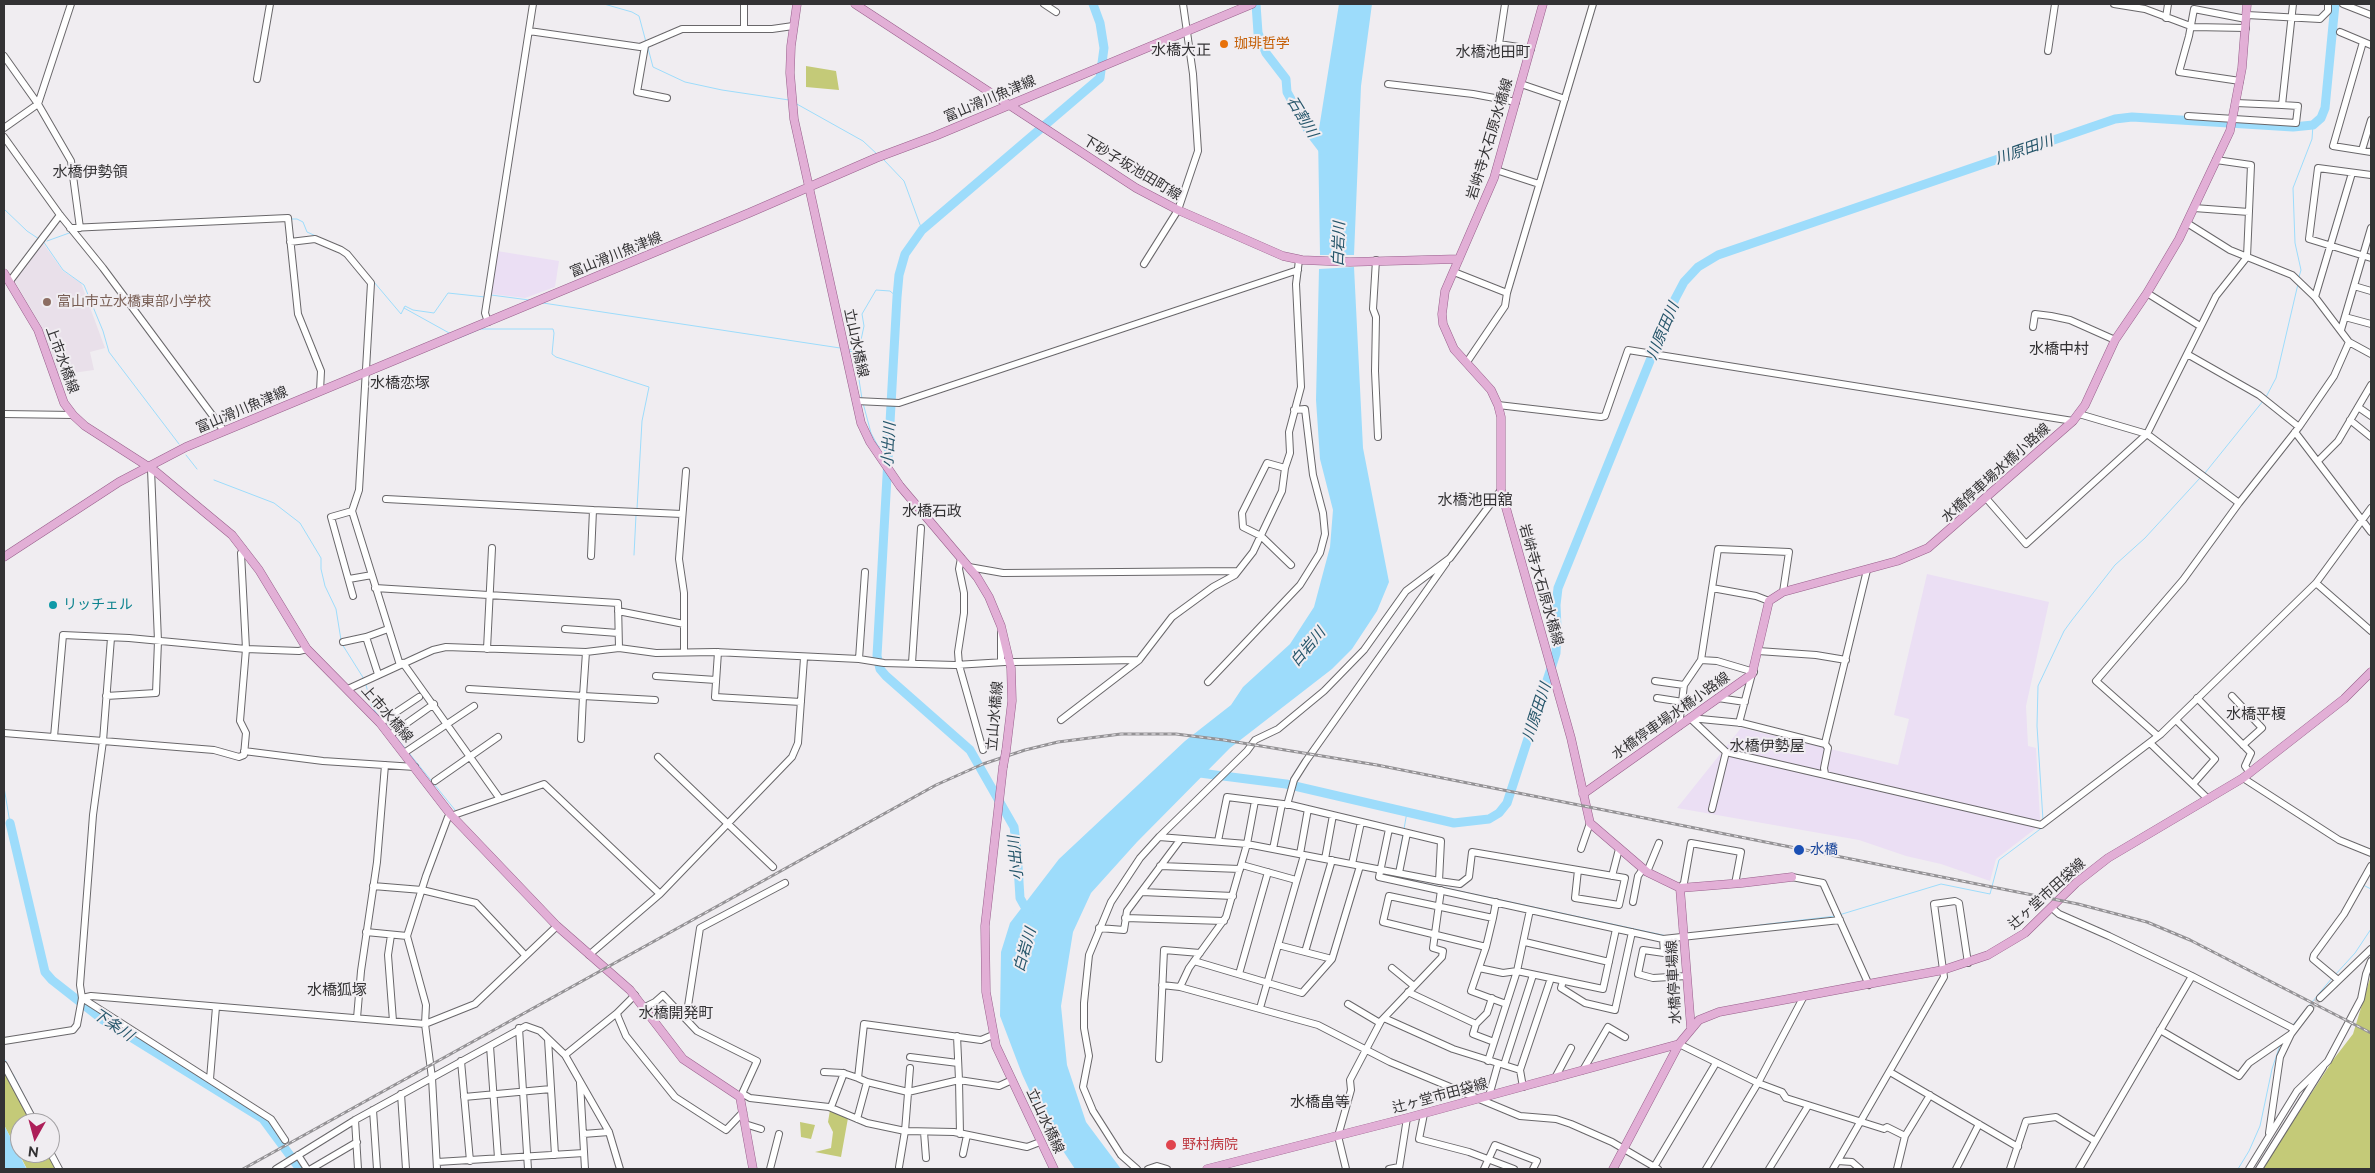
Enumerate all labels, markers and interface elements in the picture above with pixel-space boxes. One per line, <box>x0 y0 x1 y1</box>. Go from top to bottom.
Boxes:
place label: 珈琲哲学 <box>1234 36 1290 52</box>
marker: 珈琲哲学 <box>1218 38 1230 50</box>
district label: 水橋大正 <box>1151 41 1211 59</box>
district label: 水橋池田町 <box>1456 43 1530 61</box>
street label: 富山滑川魚津線 <box>942 72 1038 126</box>
street label: 岩峅寺大石原水橋線 <box>1464 76 1516 202</box>
water label: 石割川 <box>1283 93 1321 141</box>
street label: 下砂子坂池田町線 <box>1080 132 1184 204</box>
water label: 川原田川 <box>1993 132 2055 168</box>
district label: 水橋伊勢領 <box>53 163 127 181</box>
water label: 白岩川 <box>1329 221 1349 267</box>
street label: 富山滑川魚津線 <box>567 229 665 281</box>
place label: 富山市立水橋東部小学校 <box>57 294 211 310</box>
marker: 富山市立水橋東部小学校 <box>41 296 53 308</box>
water label: 川原田川 <box>1643 300 1683 362</box>
street label: 立山水橋線 <box>841 307 871 379</box>
street label: 上市水橋線 <box>42 324 82 396</box>
district label: 水橋中村 <box>2029 340 2089 358</box>
district label: 水橋恋塚 <box>370 374 430 392</box>
street label: 富山滑川魚津線 <box>194 383 290 437</box>
street label: 水橋停車場水橋小路線 <box>1938 420 2054 526</box>
water label: 小出川 <box>879 422 899 468</box>
district label: 水橋池田舘 <box>1438 491 1512 509</box>
district label: 水橋石政 <box>902 502 962 520</box>
street label: 岩峅寺大石原水橋線 <box>1516 522 1566 648</box>
place label: リッチェル <box>63 597 133 613</box>
marker: リッチェル <box>47 599 59 611</box>
water label: 白岩川 <box>1287 624 1329 670</box>
street label: 水橋停車場水橋小路線 <box>1609 669 1733 763</box>
street label: 立山水橋線 <box>984 680 1006 752</box>
water label: 川原田川 <box>1519 681 1555 743</box>
street label: 上市水橋線 <box>358 682 416 746</box>
district label: 水橋平榎 <box>2226 705 2286 723</box>
district label: 水橋伊勢屋 <box>1730 737 1804 755</box>
water label: 小出川 <box>1005 835 1027 881</box>
place label: 水橋 <box>1810 842 1838 858</box>
marker: 水橋 <box>1792 843 1806 857</box>
street label: 辻ヶ堂市田袋線 <box>2005 855 2089 933</box>
water label: 白岩川 <box>1010 926 1040 974</box>
street label: 水橋停車場線 <box>1663 940 1685 1024</box>
district label: 水橋狐塚 <box>307 981 367 999</box>
district label: 水橋開発町 <box>639 1004 713 1022</box>
water label: 下条川 <box>89 1005 137 1045</box>
street label: 辻ヶ堂市田袋線 <box>1390 1075 1490 1117</box>
street label: 立山水橋線 <box>1023 1086 1067 1156</box>
district label: 水橋畠等 <box>1290 1093 1350 1111</box>
north arrow <box>10 1113 60 1163</box>
place label: 野村病院 <box>1182 1137 1238 1153</box>
marker: 野村病院 <box>1164 1138 1178 1152</box>
text: N <box>27 1143 40 1160</box>

